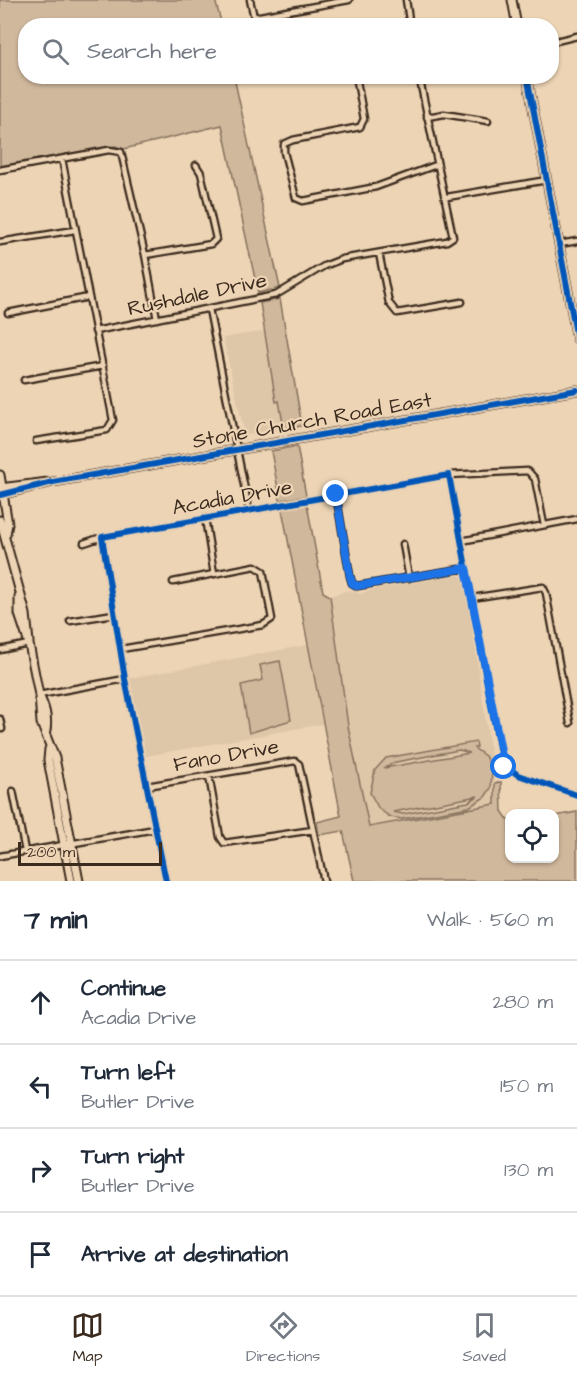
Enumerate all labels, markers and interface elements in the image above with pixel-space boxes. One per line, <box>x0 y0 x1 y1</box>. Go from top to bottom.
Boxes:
search box <box>18 18 559 84</box>
icon: search <box>39 35 72 68</box>
text: Search here <box>87 36 217 67</box>
street label: Rushdale Drive <box>125 266 269 323</box>
street label: Stone Church Road East <box>190 385 434 456</box>
street label: Acadia Drive <box>170 473 294 522</box>
route end <box>322 480 348 506</box>
street label: Fano Drive <box>171 732 281 779</box>
route start <box>490 753 516 779</box>
map controls <box>505 809 559 863</box>
button: locate <box>505 809 559 863</box>
scale bar <box>18 839 162 866</box>
text: 200 m <box>27 841 75 863</box>
text: 7 min <box>24 902 88 938</box>
text: Walk · 560 m <box>427 906 553 934</box>
text: Continue <box>81 973 166 1004</box>
icon: ahead <box>24 986 57 1019</box>
text: 280 m <box>492 988 553 1016</box>
text: Acadia Drive <box>81 1004 196 1032</box>
text: Turn left <box>81 1057 175 1088</box>
icon: left <box>24 1070 57 1103</box>
text: 150 m <box>500 1072 553 1100</box>
text: Butler Drive <box>81 1088 195 1116</box>
text: Turn right <box>81 1141 184 1172</box>
icon: right <box>24 1154 57 1187</box>
text: 130 m <box>504 1156 553 1184</box>
text: Butler Drive <box>81 1172 195 1200</box>
icon: arrive <box>24 1238 57 1271</box>
text: Arrive at destination <box>81 1239 288 1270</box>
tab: Map <box>71 1309 104 1367</box>
tab: Directions <box>246 1309 320 1367</box>
tab: Saved <box>462 1309 506 1367</box>

